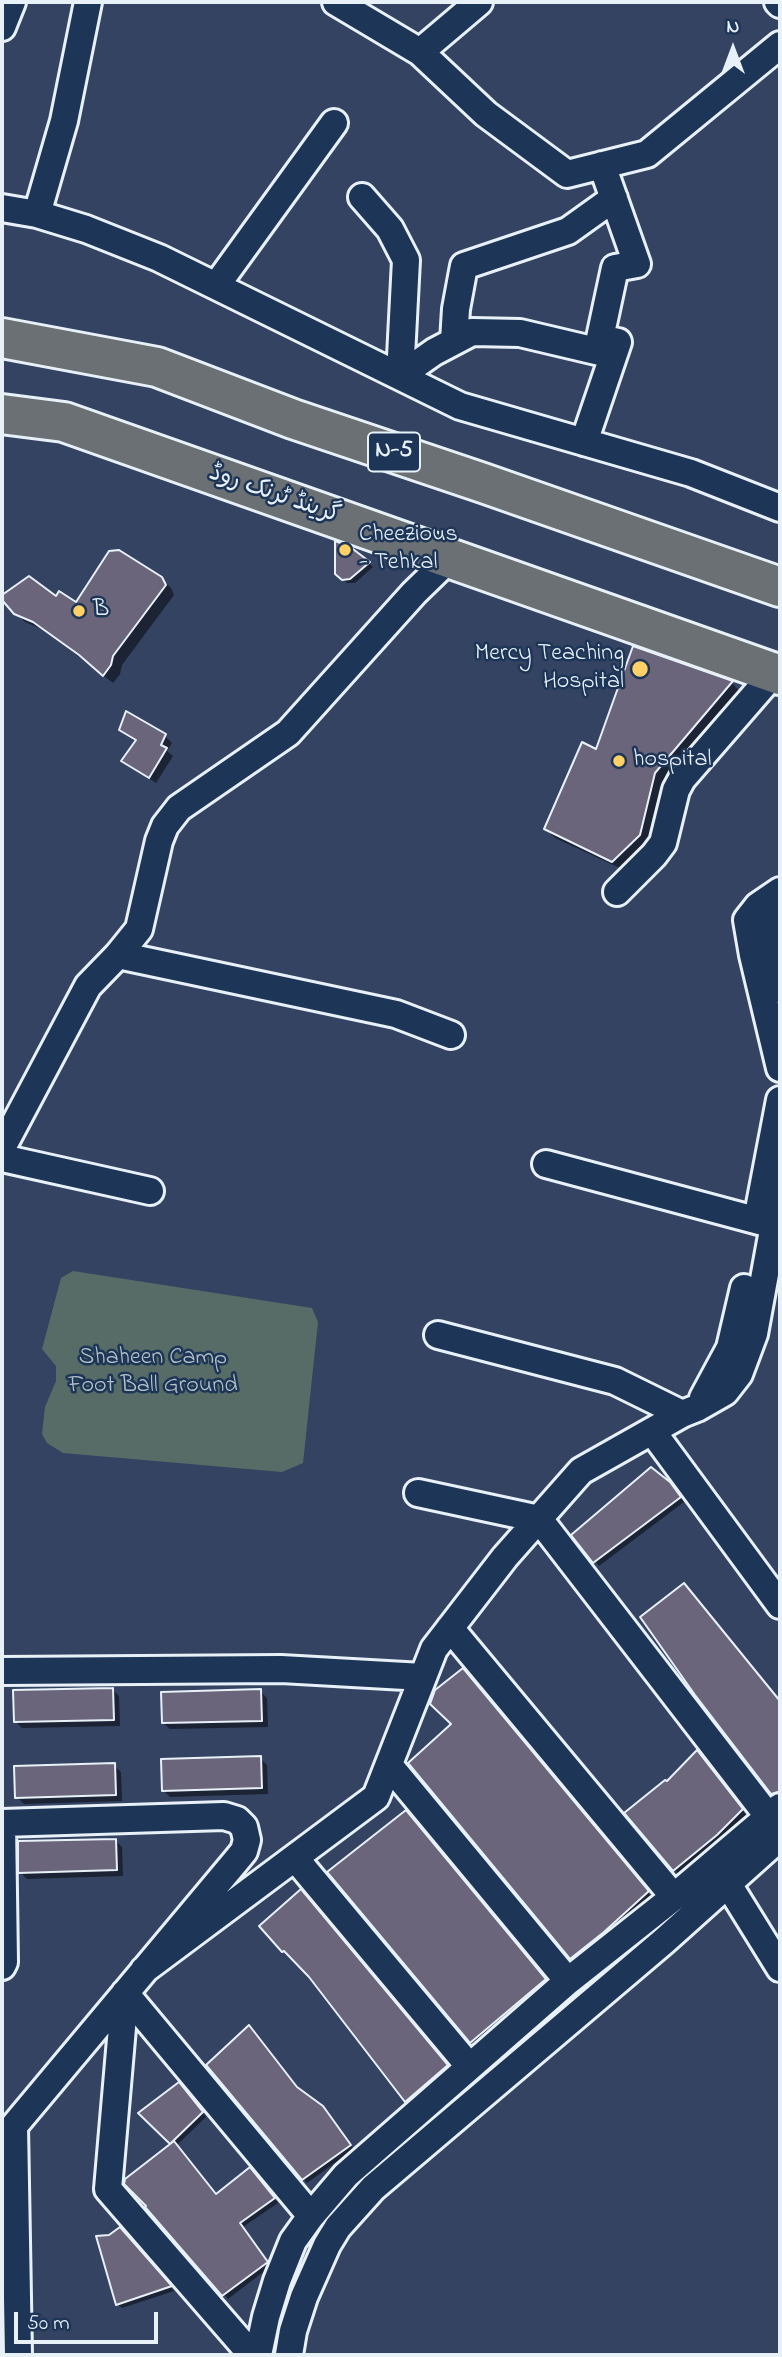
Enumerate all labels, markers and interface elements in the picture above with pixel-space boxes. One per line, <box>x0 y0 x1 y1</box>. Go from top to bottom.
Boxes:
north arrow <box>698 14 768 84</box>
text: N <box>727 14 739 41</box>
road number: N-5 <box>368 432 420 472</box>
street label: گرینڈ ٹرنک روڈ <box>205 460 343 532</box>
place label: Cheezious - Tehkal <box>359 522 458 578</box>
marker: Cheezious - Tehkal <box>337 542 353 558</box>
place label: B <box>93 597 109 625</box>
marker: B <box>71 603 87 619</box>
place label: Mercy Teaching Hospital <box>475 641 624 697</box>
marker: Mercy Teaching Hospital <box>630 659 650 679</box>
place label: hospital <box>633 747 712 775</box>
marker: hospital <box>611 753 627 769</box>
park label: Shaheen Camp Foot Ball Ground <box>68 1345 238 1401</box>
scale bar <box>18 2298 161 2342</box>
text: 50 m <box>27 2309 70 2339</box>

